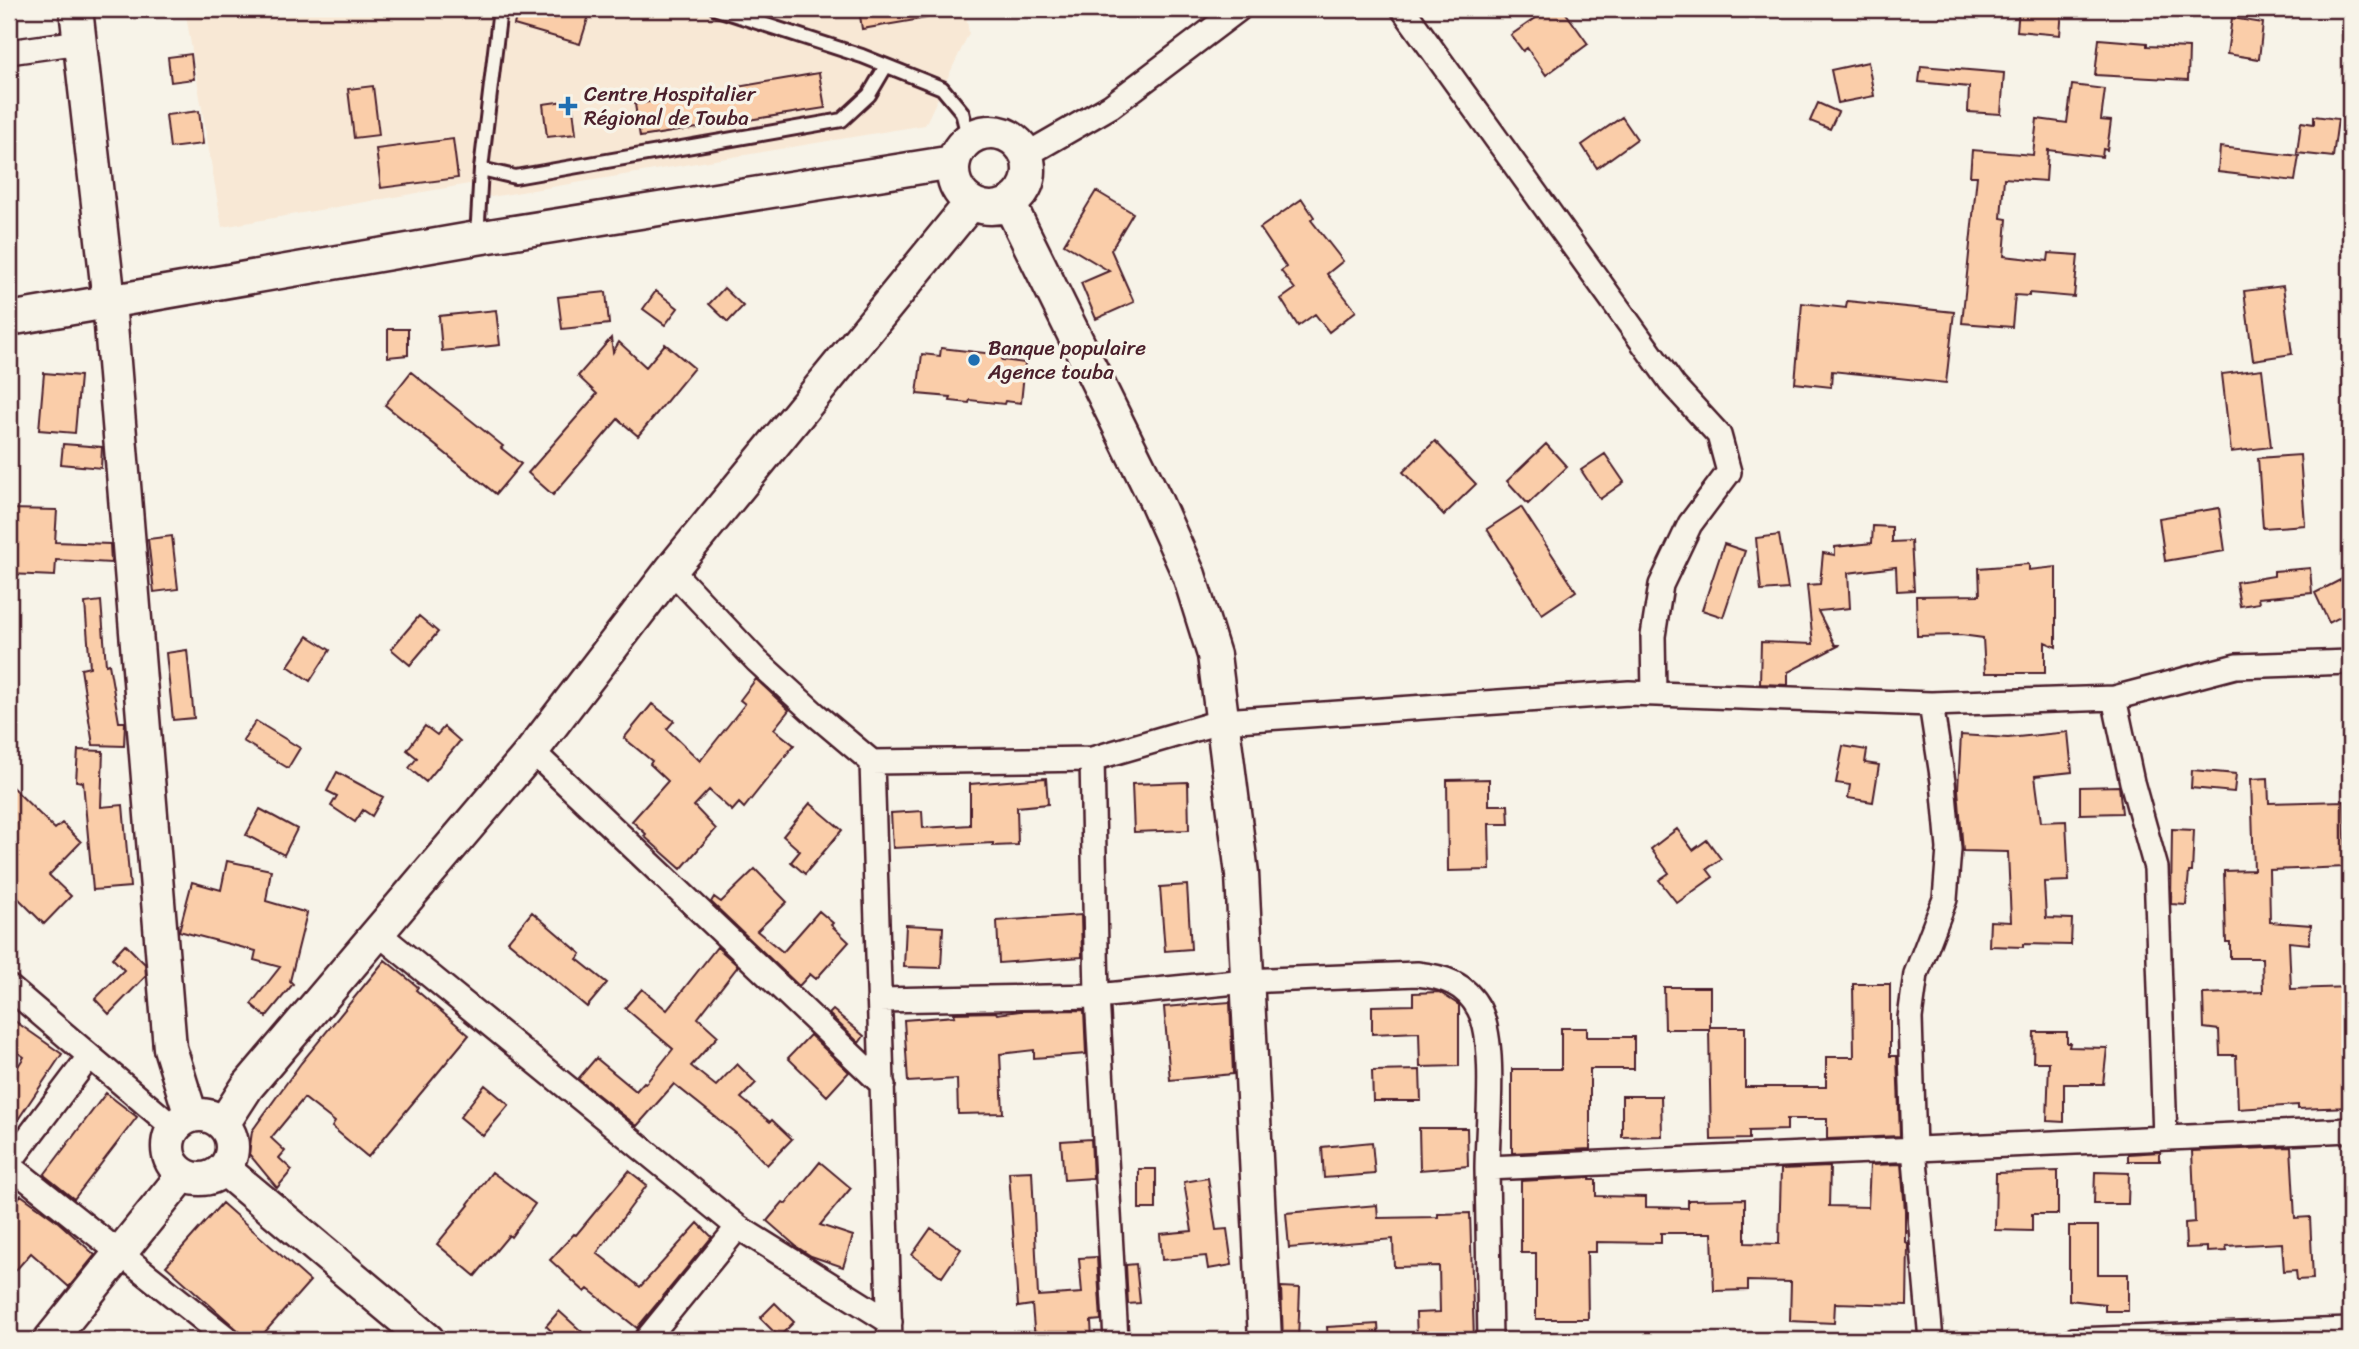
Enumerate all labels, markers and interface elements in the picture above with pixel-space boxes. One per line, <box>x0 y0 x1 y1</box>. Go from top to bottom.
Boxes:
place label: Centre Hospitalier Régional de Touba <box>584 75 757 137</box>
marker: Centre Hospitalier Régional de Touba <box>558 96 578 116</box>
place label: Banque populaire Agence touba <box>987 329 1146 391</box>
marker: Banque populaire Agence touba <box>966 352 982 368</box>

